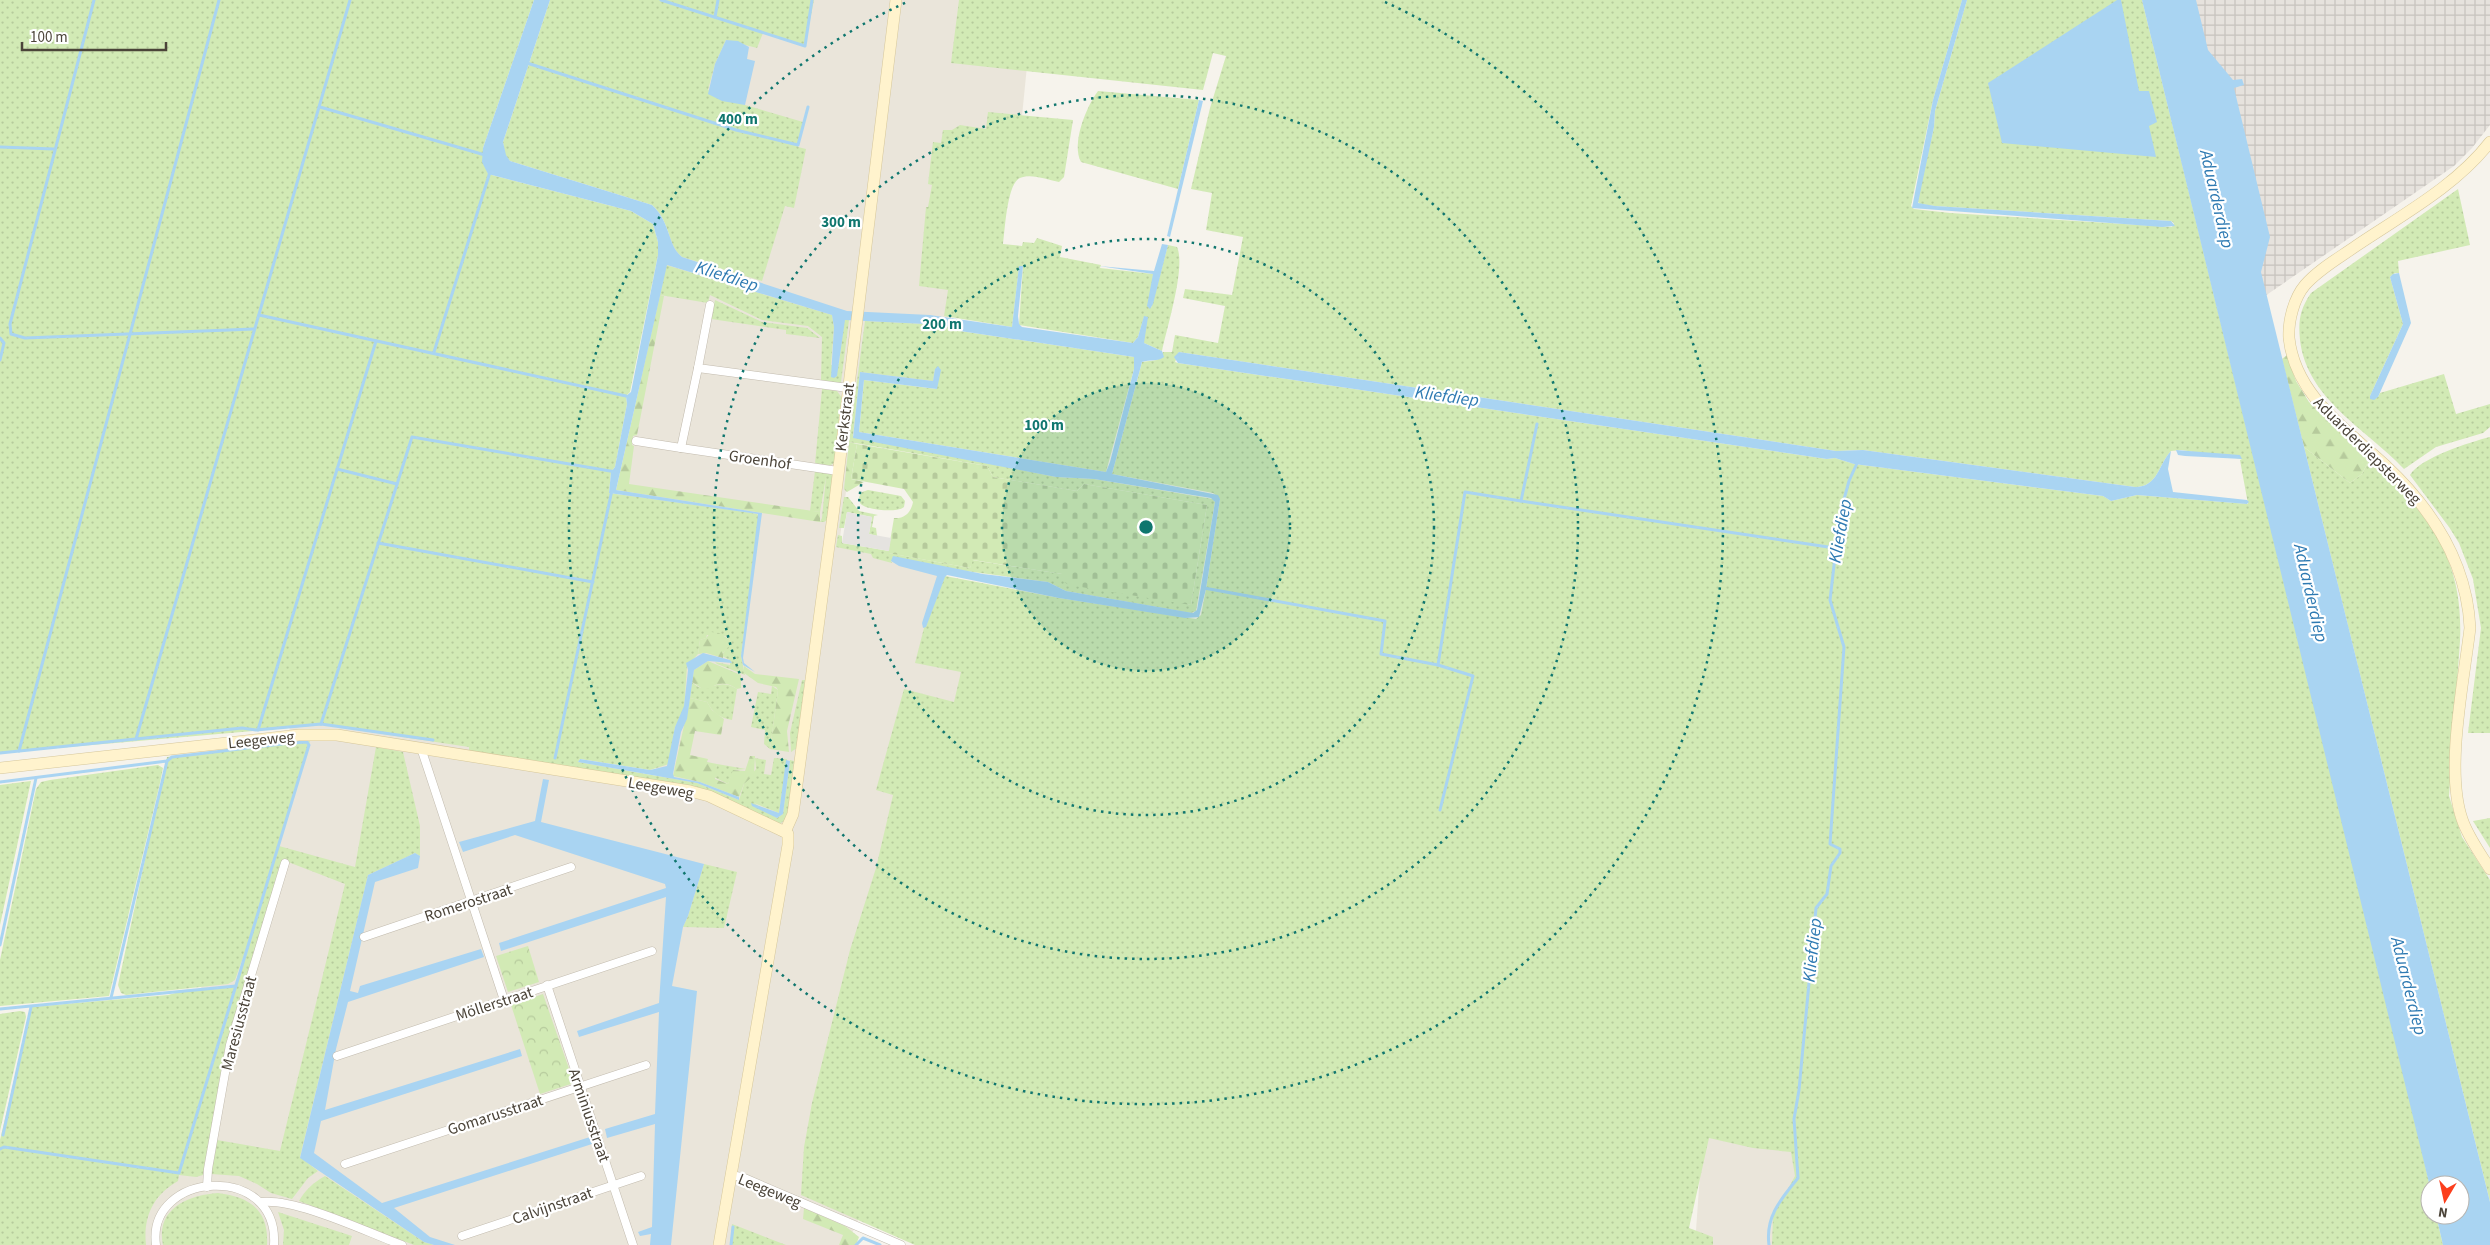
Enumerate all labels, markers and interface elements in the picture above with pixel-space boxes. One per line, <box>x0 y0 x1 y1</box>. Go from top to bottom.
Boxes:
scale bar <box>22 20 166 52</box>
text: 100 m <box>30 27 68 48</box>
text: 400 m <box>718 109 758 130</box>
water label: Aduarderdiep <box>2193 146 2240 251</box>
text: 300 m <box>821 212 861 233</box>
water label: Kliefdiep <box>692 255 761 298</box>
text: 200 m <box>922 314 962 335</box>
water label: Kliefdiep <box>1413 380 1481 413</box>
street label: Kerkstraat <box>830 381 860 453</box>
street label: Aduarderdiepsterweg <box>2309 392 2426 509</box>
text: 100 m <box>1024 415 1064 436</box>
street label: Groenhof <box>727 445 794 475</box>
water label: Kliefdiep <box>1823 497 1858 565</box>
centre of rings <box>1137 518 1155 536</box>
water label: Aduarderdiep <box>2287 540 2334 645</box>
street label: Leegeweg <box>227 726 295 754</box>
street label: Leegeweg <box>626 771 695 805</box>
street label: Romerostraat <box>422 878 516 927</box>
water label: Kliefdiep <box>1797 917 1828 983</box>
water label: Aduarderdiep <box>2384 933 2433 1038</box>
street label: Maresiusstraat <box>216 973 262 1073</box>
street label: Möllerstraat <box>453 981 536 1027</box>
street label: Arminiusstraat <box>563 1065 616 1166</box>
street label: Gomarusstraat <box>445 1089 546 1141</box>
street label: Leegeweg <box>735 1168 805 1214</box>
north arrow <box>2420 1175 2470 1225</box>
street label: Calvijnstraat <box>509 1182 596 1230</box>
text: N <box>2437 1201 2449 1222</box>

